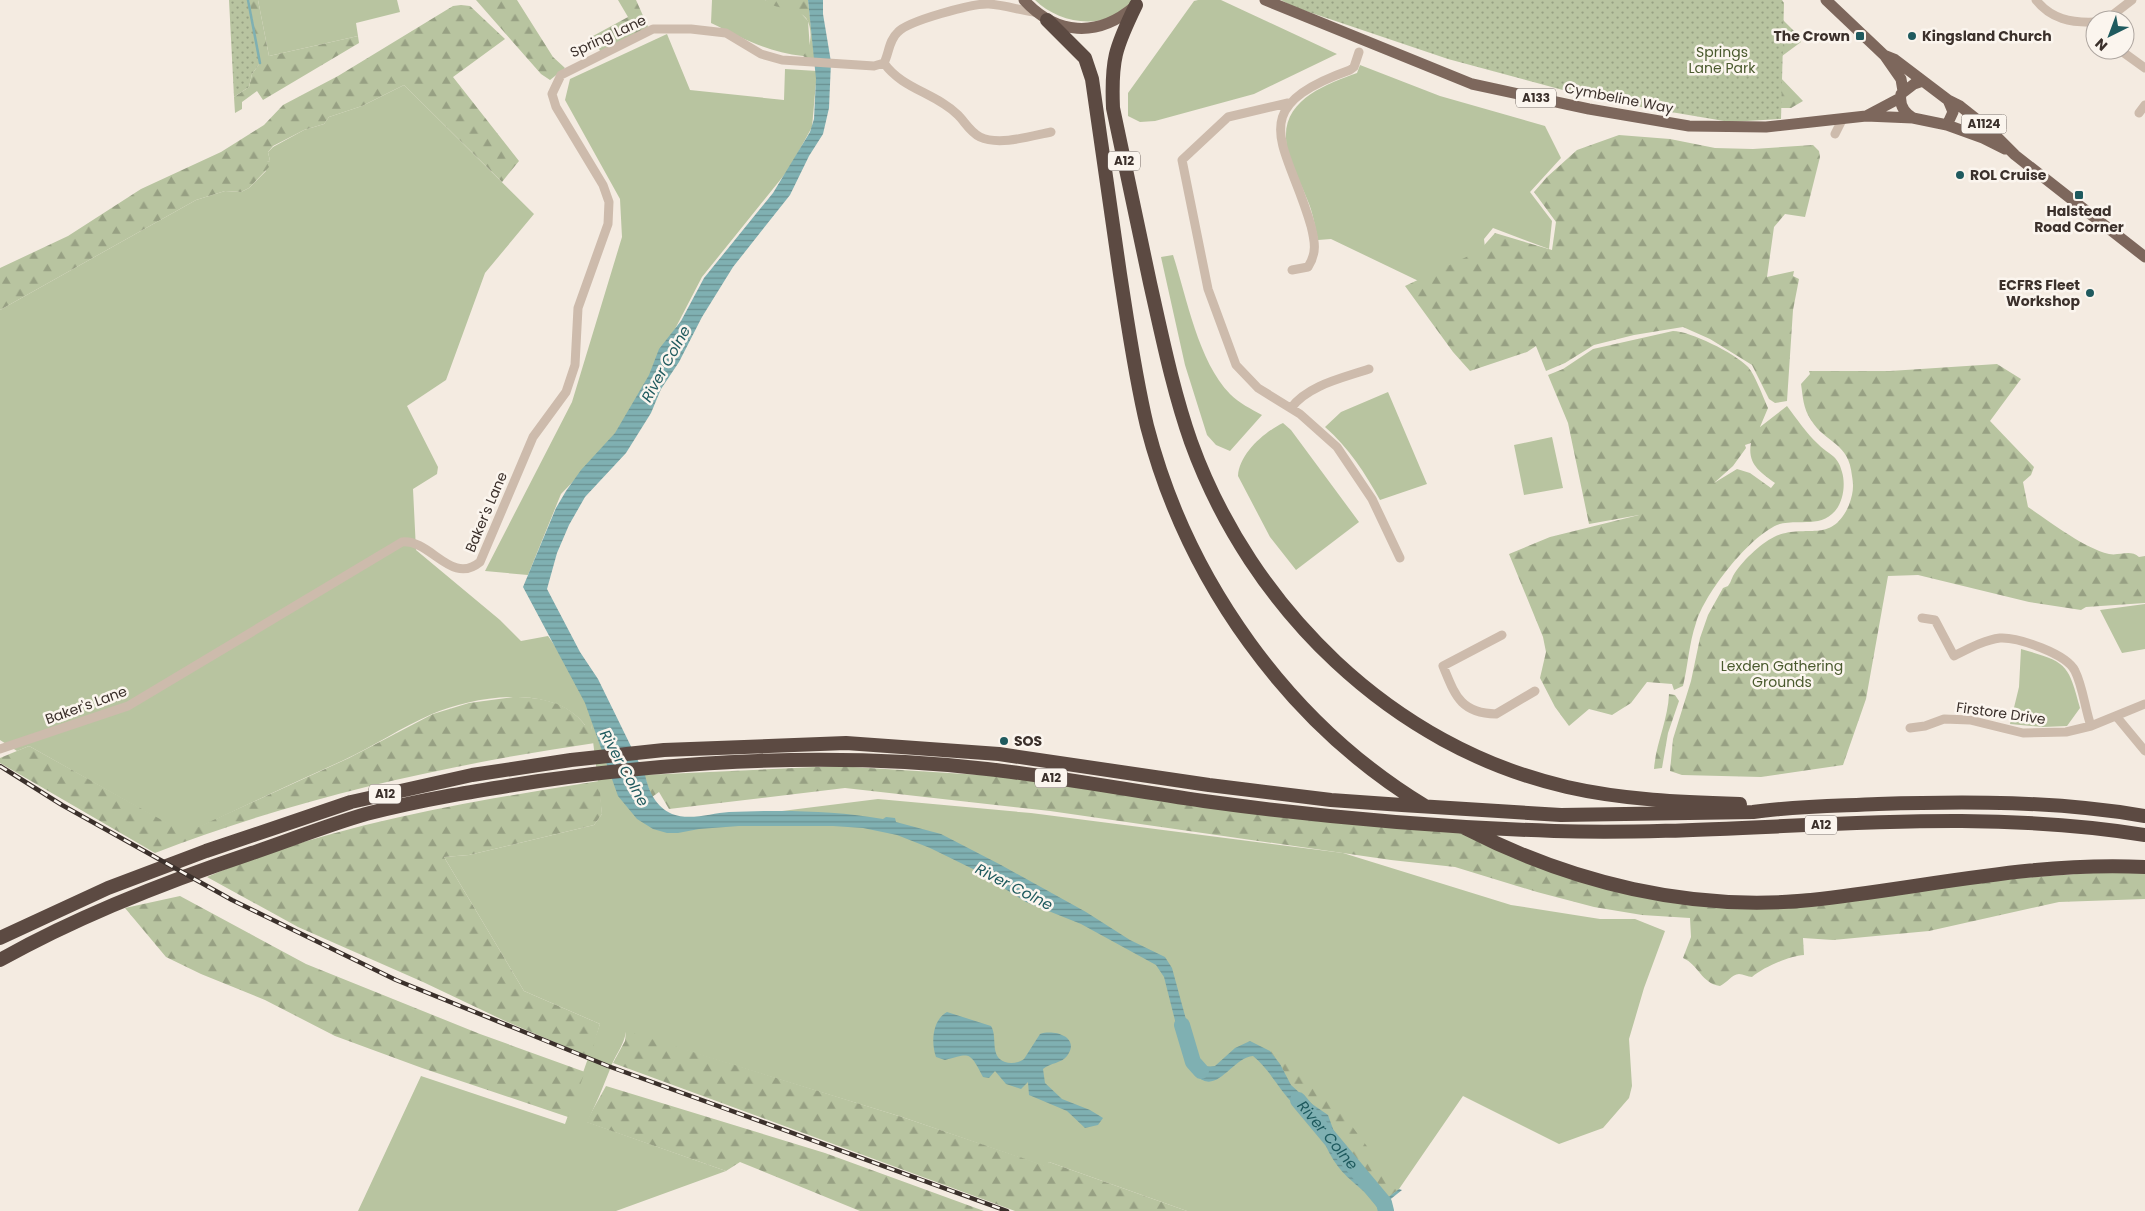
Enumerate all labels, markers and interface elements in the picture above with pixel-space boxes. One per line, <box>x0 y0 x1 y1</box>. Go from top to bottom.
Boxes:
street label: Spring Lane <box>567 10 650 62</box>
north arrow <box>2085 10 2135 60</box>
place label: The Crown <box>1774 26 1850 46</box>
place label: Kingsland Church <box>1922 26 2052 46</box>
marker: The Crown <box>1854 30 1866 42</box>
marker: Kingsland Church <box>1906 30 1918 42</box>
text: N <box>2091 34 2112 56</box>
park label: Springs Lane Park <box>1689 42 1756 78</box>
street label: Cymbeline Way <box>1563 78 1675 118</box>
road number: A133 <box>1516 89 1556 108</box>
road number: A1124 <box>1962 115 2006 134</box>
road number: A12 <box>1108 152 1140 170</box>
place label: ROL Cruise <box>1970 165 2047 185</box>
marker: ROL Cruise <box>1954 169 1966 181</box>
marker: Halstead Road Corner <box>2073 189 2085 201</box>
place label: Halstead Road Corner <box>2034 201 2124 237</box>
place label: ECFRS Fleet Workshop <box>1999 275 2080 311</box>
marker: ECFRS Fleet Workshop <box>2084 287 2096 299</box>
water label: River Colne <box>636 322 695 406</box>
street label: Baker's Lane <box>460 468 512 555</box>
park label: Lexden Gathering Grounds <box>1721 656 1843 692</box>
street label: Baker's Lane <box>42 681 130 729</box>
street label: Firstore Drive <box>1955 697 2047 729</box>
water label: River Colne <box>595 726 654 810</box>
place label: SOS <box>1014 731 1043 751</box>
marker: SOS <box>998 735 1010 747</box>
road number: A12 <box>1035 768 1067 788</box>
road number: A12 <box>369 784 401 804</box>
road number: A12 <box>1805 816 1837 834</box>
water label: River Colne <box>972 858 1057 915</box>
water label: River Colne <box>1293 1096 1363 1174</box>

